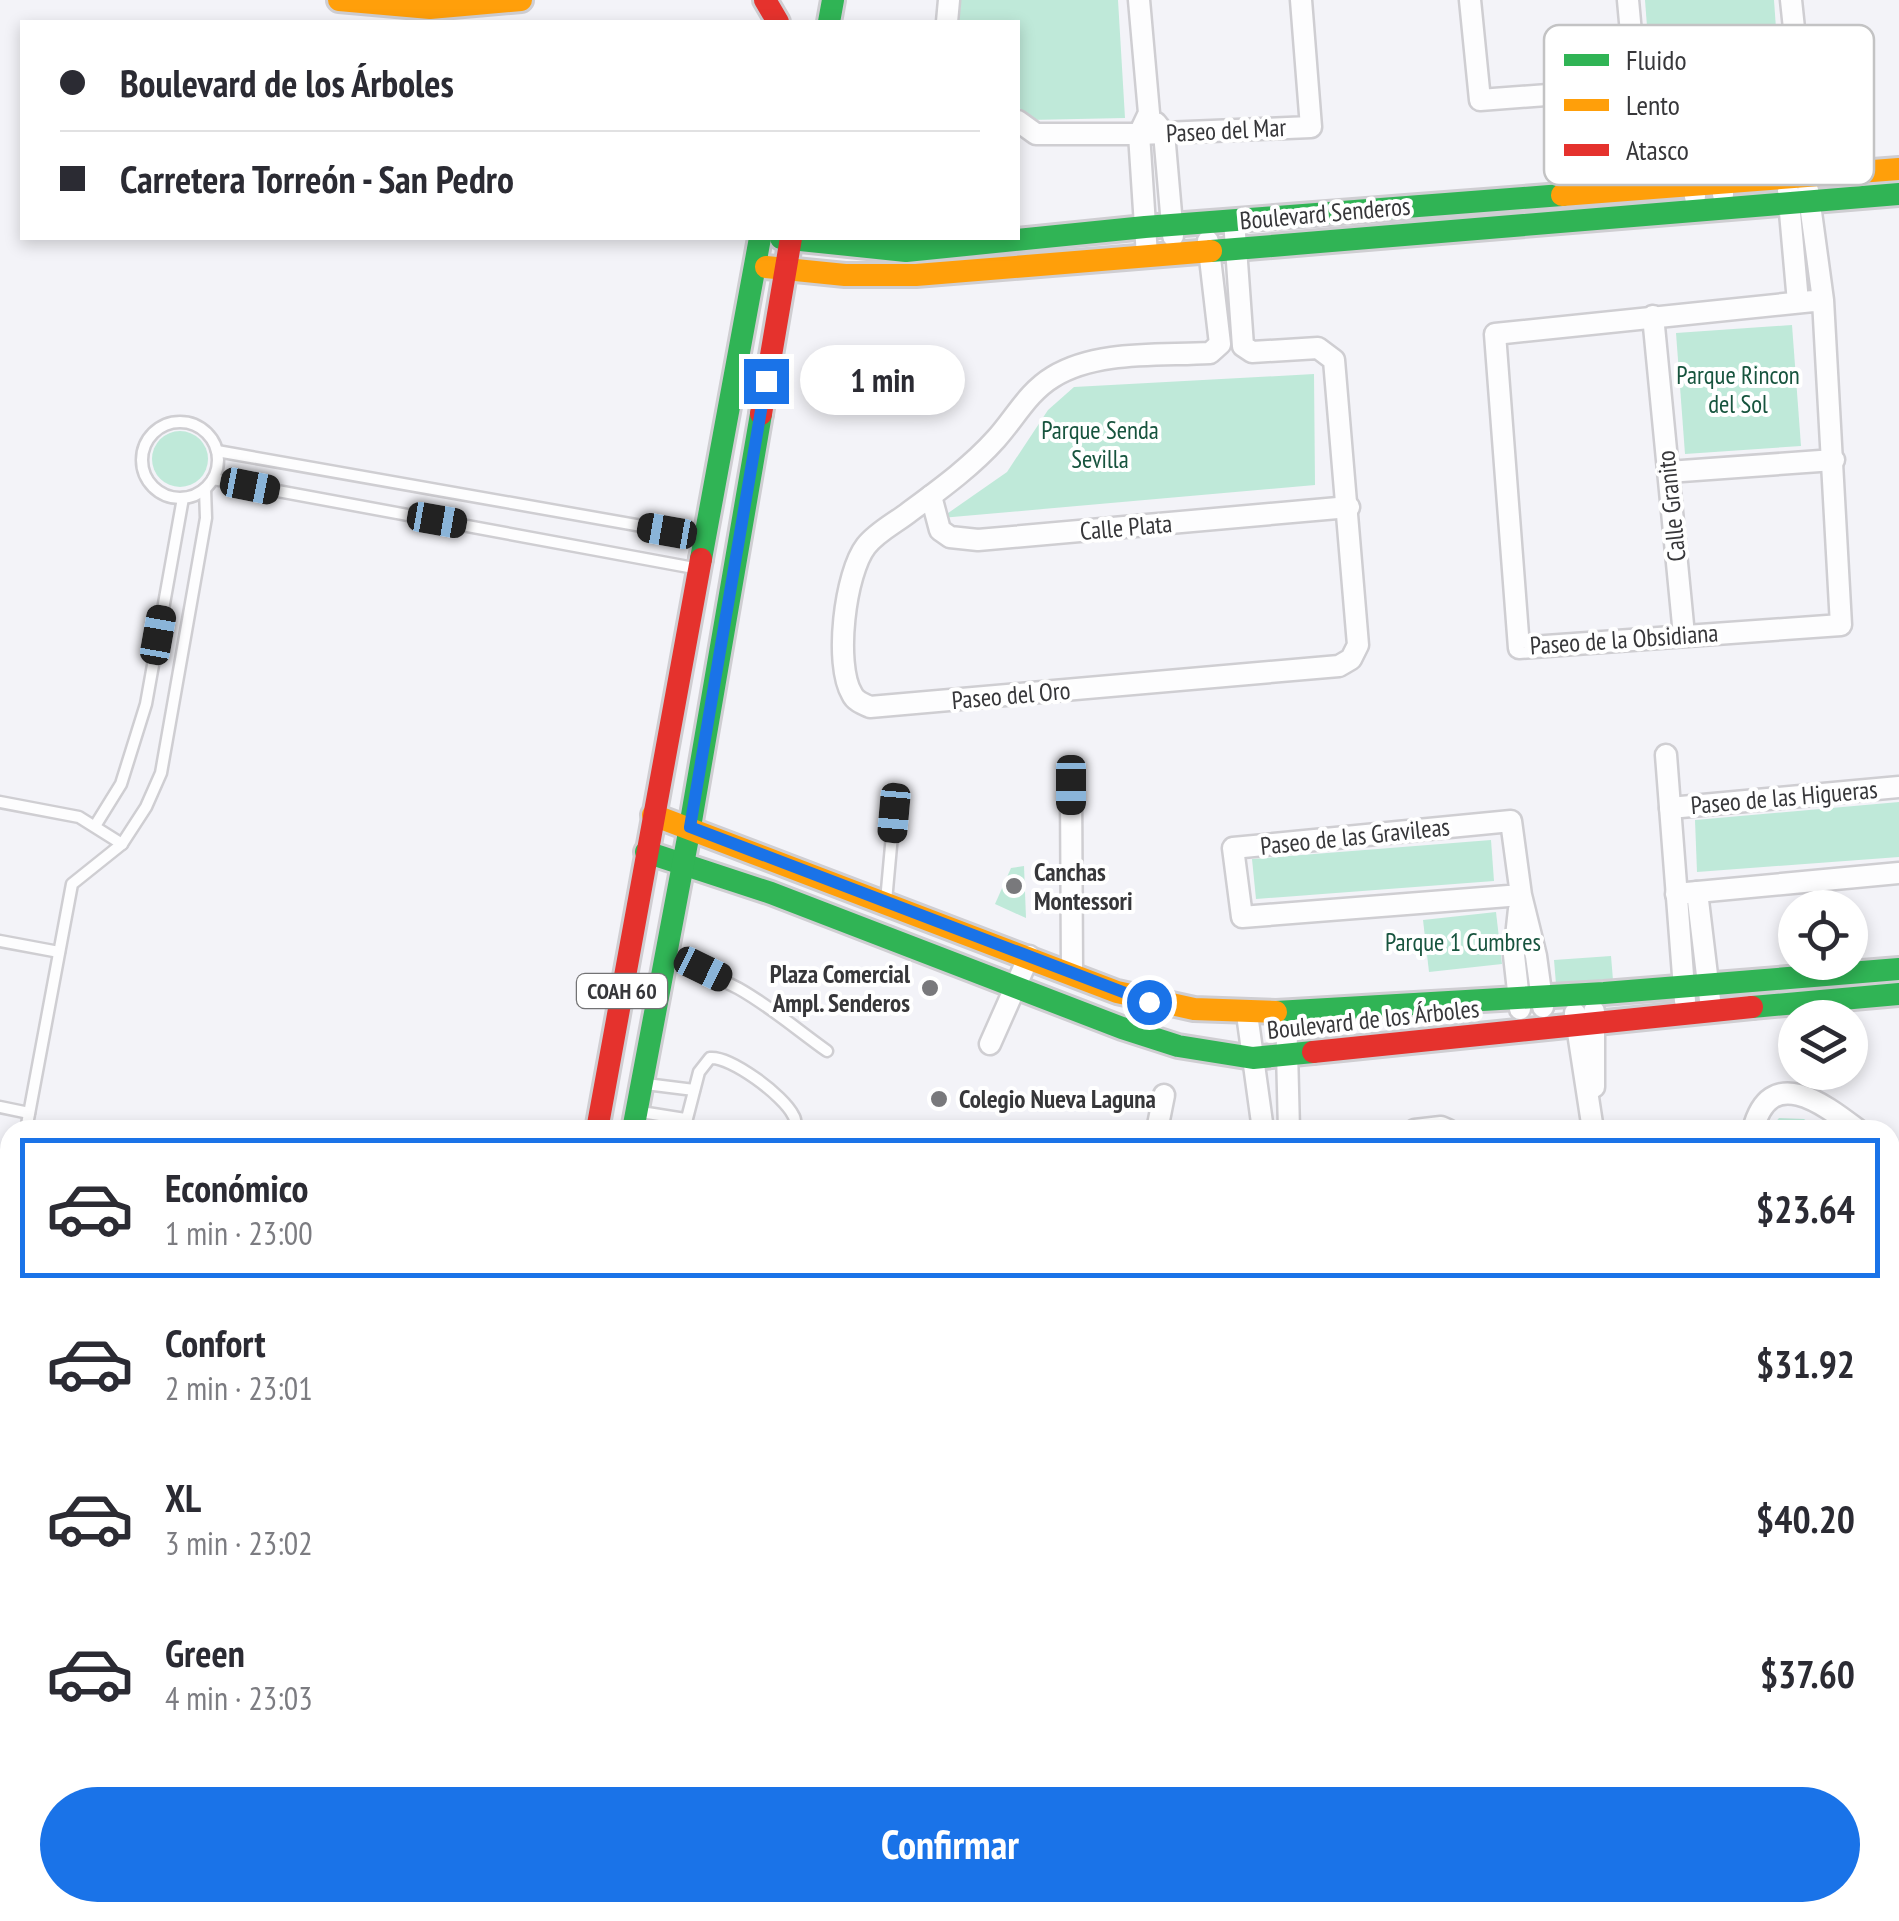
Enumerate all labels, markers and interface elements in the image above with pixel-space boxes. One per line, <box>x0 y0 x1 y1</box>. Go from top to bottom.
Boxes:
legend <box>1544 25 1874 185</box>
text: Fluido <box>1626 41 1687 78</box>
text: Boulevard de los Árboles <box>120 58 454 107</box>
text: Lento <box>1626 86 1680 123</box>
street label: Paseo del Mar <box>1165 111 1287 149</box>
text: Atasco <box>1626 131 1689 168</box>
text: Carretera Torreón - San Pedro <box>120 154 514 203</box>
street label: Boulevard Senderos <box>1238 190 1412 236</box>
callout: 1 min <box>801 346 966 416</box>
route end <box>744 359 789 404</box>
text: 1 min <box>850 359 915 401</box>
park label: Parque Rincon del Sol <box>1676 359 1800 420</box>
park label: Parque Senda Sevilla <box>1041 414 1159 475</box>
street label: Calle Granito <box>1649 449 1693 563</box>
car <box>218 466 282 506</box>
car <box>405 500 469 540</box>
street label: Calle Plata <box>1079 507 1173 547</box>
car <box>635 511 699 551</box>
car <box>138 603 178 667</box>
street label: Paseo de la Obsidiana <box>1529 616 1719 662</box>
street label: Paseo del Oro <box>950 674 1072 716</box>
car <box>1056 755 1086 815</box>
street label: Paseo de las Higueras <box>1689 773 1879 821</box>
car <box>876 782 912 844</box>
street label: Paseo de las Gravileas <box>1259 810 1451 862</box>
place label: Canchas Montessori <box>1034 856 1133 917</box>
marker: Canchas Montessori <box>1003 875 1025 897</box>
map controls <box>1778 890 1868 1090</box>
button: locate <box>1778 890 1868 980</box>
park label: Parque 1 Cumbres <box>1385 926 1541 958</box>
car <box>669 942 737 996</box>
place label: Plaza Comercial Ampl. Senderos <box>770 958 911 1019</box>
road number: COAH 60 <box>577 974 667 1008</box>
marker: Plaza Comercial Ampl. Senderos <box>919 977 941 999</box>
route start <box>1127 980 1172 1025</box>
street label: Boulevard de los Árboles <box>1265 992 1481 1046</box>
button: layers <box>1778 1000 1868 1090</box>
place label: Colegio Nueva Laguna <box>959 1083 1156 1115</box>
marker: Colegio Nueva Laguna <box>928 1088 950 1110</box>
icon: car <box>45 1163 135 1253</box>
text: Económico <box>165 1163 309 1212</box>
text: $23.64 <box>1756 1184 1855 1233</box>
text: 1 min · 23:00 <box>165 1212 313 1254</box>
icon: car <box>45 1318 135 1408</box>
text: Confort <box>165 1318 265 1367</box>
text: $31.92 <box>1756 1339 1855 1388</box>
text: 2 min · 23:01 <box>165 1367 313 1409</box>
icon: car <box>45 1473 135 1563</box>
text: XL <box>165 1473 201 1522</box>
text: $40.20 <box>1756 1494 1855 1543</box>
text: 3 min · 23:02 <box>165 1522 313 1564</box>
icon: car <box>45 1628 135 1718</box>
text: Green <box>165 1628 245 1677</box>
text: $37.60 <box>1760 1649 1855 1698</box>
text: 4 min · 23:03 <box>165 1677 313 1719</box>
button: Confirmar <box>40 1787 1860 1902</box>

